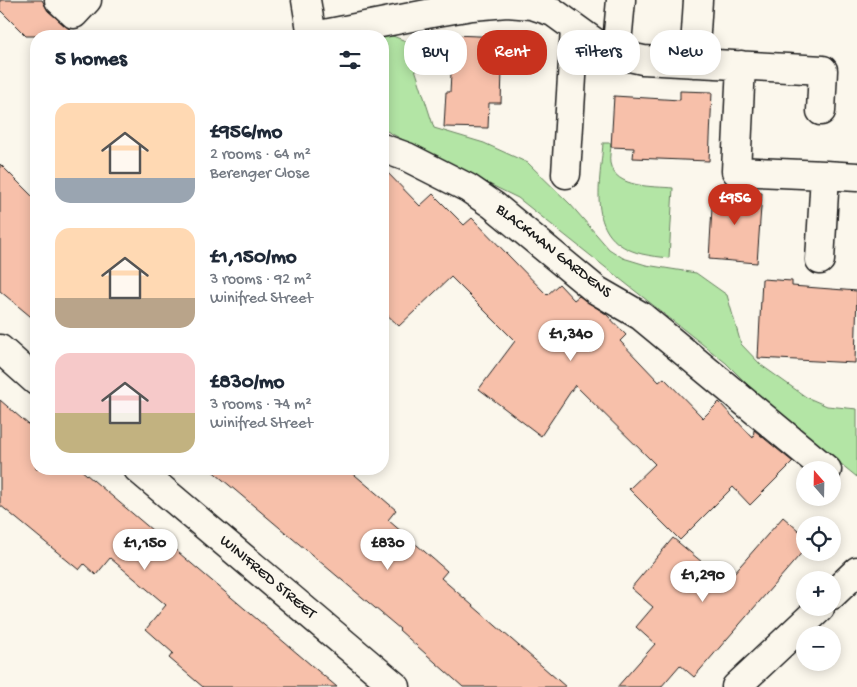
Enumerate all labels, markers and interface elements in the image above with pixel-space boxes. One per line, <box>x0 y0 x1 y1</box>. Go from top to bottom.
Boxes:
chip: Buy <box>404 30 467 75</box>
chip: Rent <box>477 30 547 75</box>
chip: Filters <box>557 30 640 75</box>
chip: New <box>650 30 721 75</box>
icon: filters <box>336 46 364 74</box>
text: 5 homes <box>55 48 127 73</box>
text: £956/mo <box>210 121 282 146</box>
icon: home <box>95 123 155 183</box>
text: 2 rooms · 64 m² <box>210 146 311 165</box>
text: Berenger Close <box>210 165 309 184</box>
pin: £956 <box>705 184 765 226</box>
text: £956 <box>719 190 751 209</box>
street label: BLACKMAN GARDENS <box>490 200 615 304</box>
text: £1,150/mo <box>210 246 297 271</box>
icon: home <box>95 248 155 308</box>
text: 3 rooms · 92 m² <box>210 271 312 290</box>
text: Winifred Street <box>210 290 313 309</box>
pin: £1,340 <box>530 320 612 362</box>
text: £1,340 <box>549 326 593 345</box>
text: £830/mo <box>210 371 285 396</box>
icon: home <box>95 373 155 433</box>
text: 3 rooms · 74 m² <box>210 396 312 415</box>
text: Winifred Street <box>210 415 313 434</box>
north arrow <box>796 461 841 506</box>
map controls <box>796 461 841 671</box>
button: locate <box>796 516 841 561</box>
pin: £1,150 <box>104 528 186 571</box>
pin: £830 <box>358 528 418 571</box>
street label: WINIFRED STREET <box>215 532 320 625</box>
text: £1,150 <box>124 535 166 554</box>
text: £830 <box>371 535 405 554</box>
pin: £1,290 <box>662 560 744 603</box>
text: £1,290 <box>681 567 725 586</box>
button: + <box>796 571 841 616</box>
button: − <box>796 626 841 671</box>

